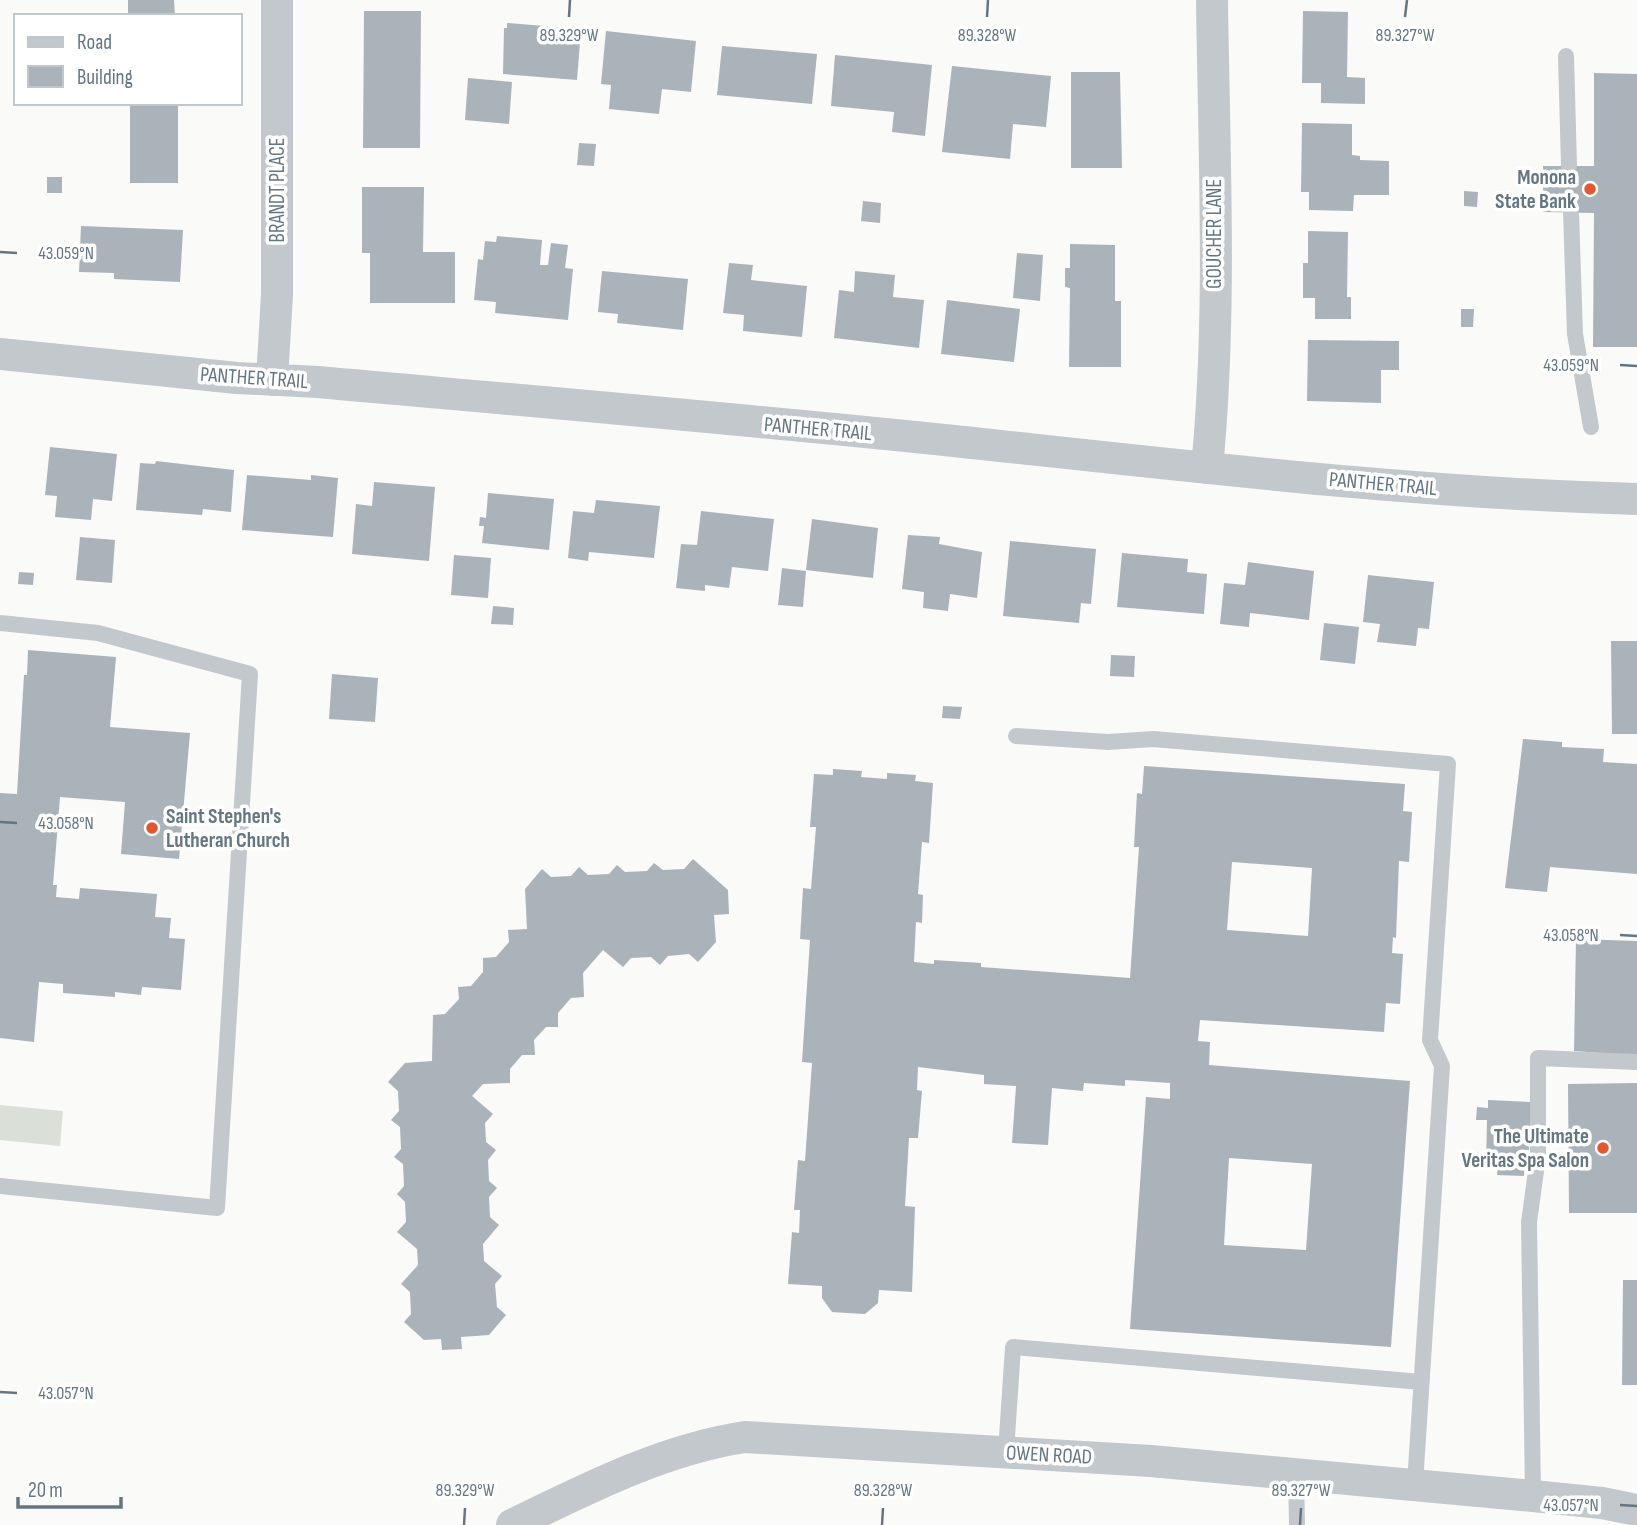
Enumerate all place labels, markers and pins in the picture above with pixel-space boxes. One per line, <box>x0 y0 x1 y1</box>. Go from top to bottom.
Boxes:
place label: Monona State Bank <box>1495 165 1576 214</box>
marker: Monona State Bank <box>1582 181 1598 197</box>
place label: Saint Stephen's Lutheran Church <box>166 804 290 853</box>
marker: Saint Stephen's Lutheran Church <box>144 820 160 836</box>
place label: The Ultimate Veritas Spa Salon <box>1462 1124 1589 1173</box>
marker: The Ultimate Veritas Spa Salon <box>1595 1140 1611 1156</box>

